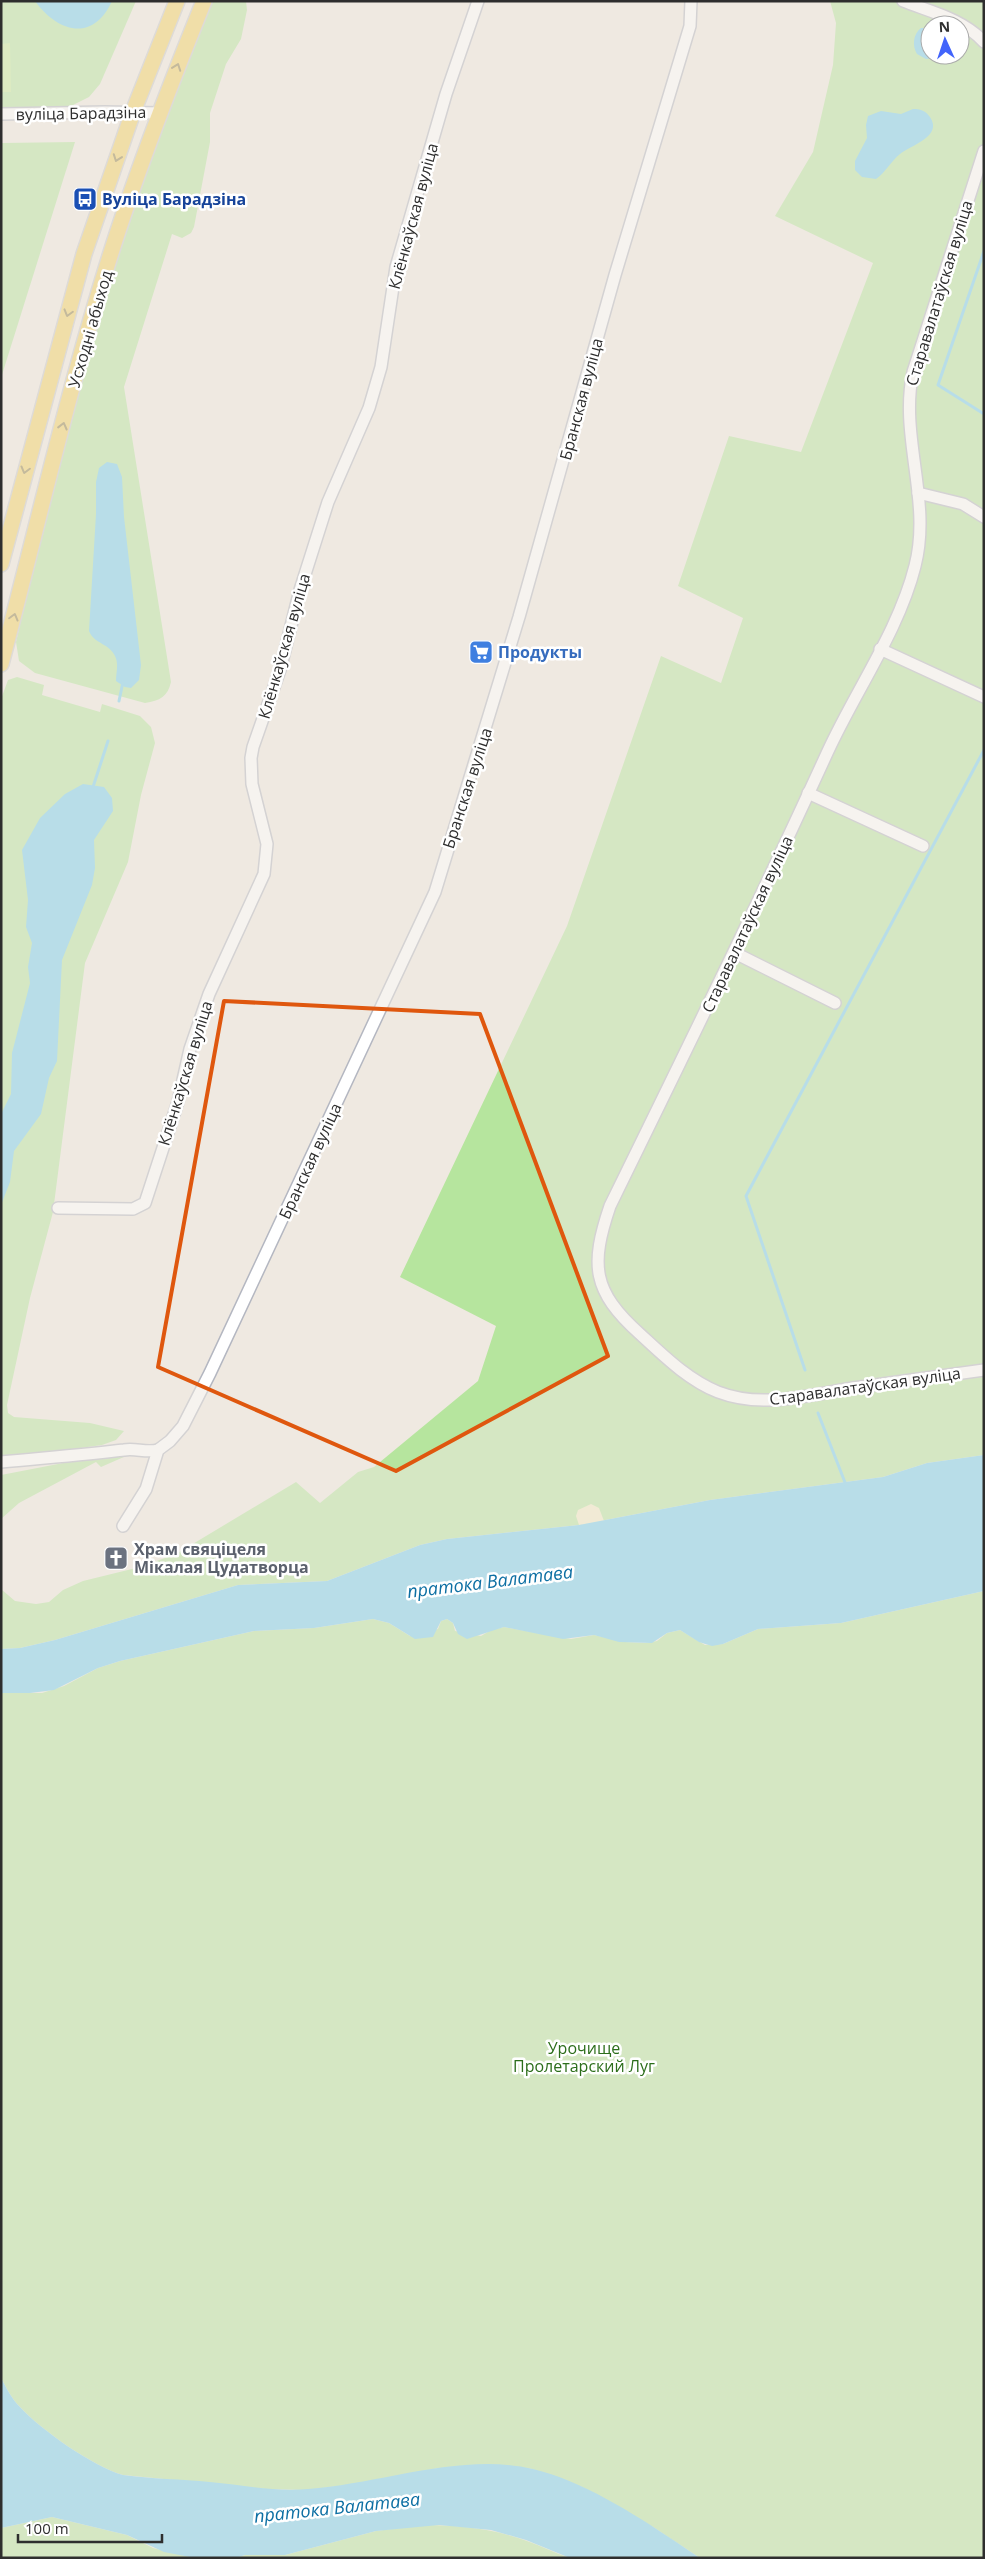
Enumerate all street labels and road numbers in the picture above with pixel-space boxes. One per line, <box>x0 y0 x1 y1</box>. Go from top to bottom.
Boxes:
street label: вуліца Барадзіна <box>15 101 147 125</box>
street label: Клёнкаўская вуліца <box>383 141 443 291</box>
street label: Старавалатаўская вуліца <box>900 198 978 388</box>
street label: Усходні абыход <box>63 268 117 390</box>
street label: Бранская вуліца <box>554 335 608 463</box>
street label: Клёнкаўская вуліца <box>253 571 315 721</box>
street label: Бранская вуліца <box>437 725 497 851</box>
street label: Старавалатаўская вуліца <box>696 832 798 1016</box>
street label: Клёнкаўская вуліца <box>153 998 217 1148</box>
street label: Бранская вуліца <box>273 1099 347 1223</box>
street label: Старавалатаўская вуліца <box>768 1362 962 1410</box>

